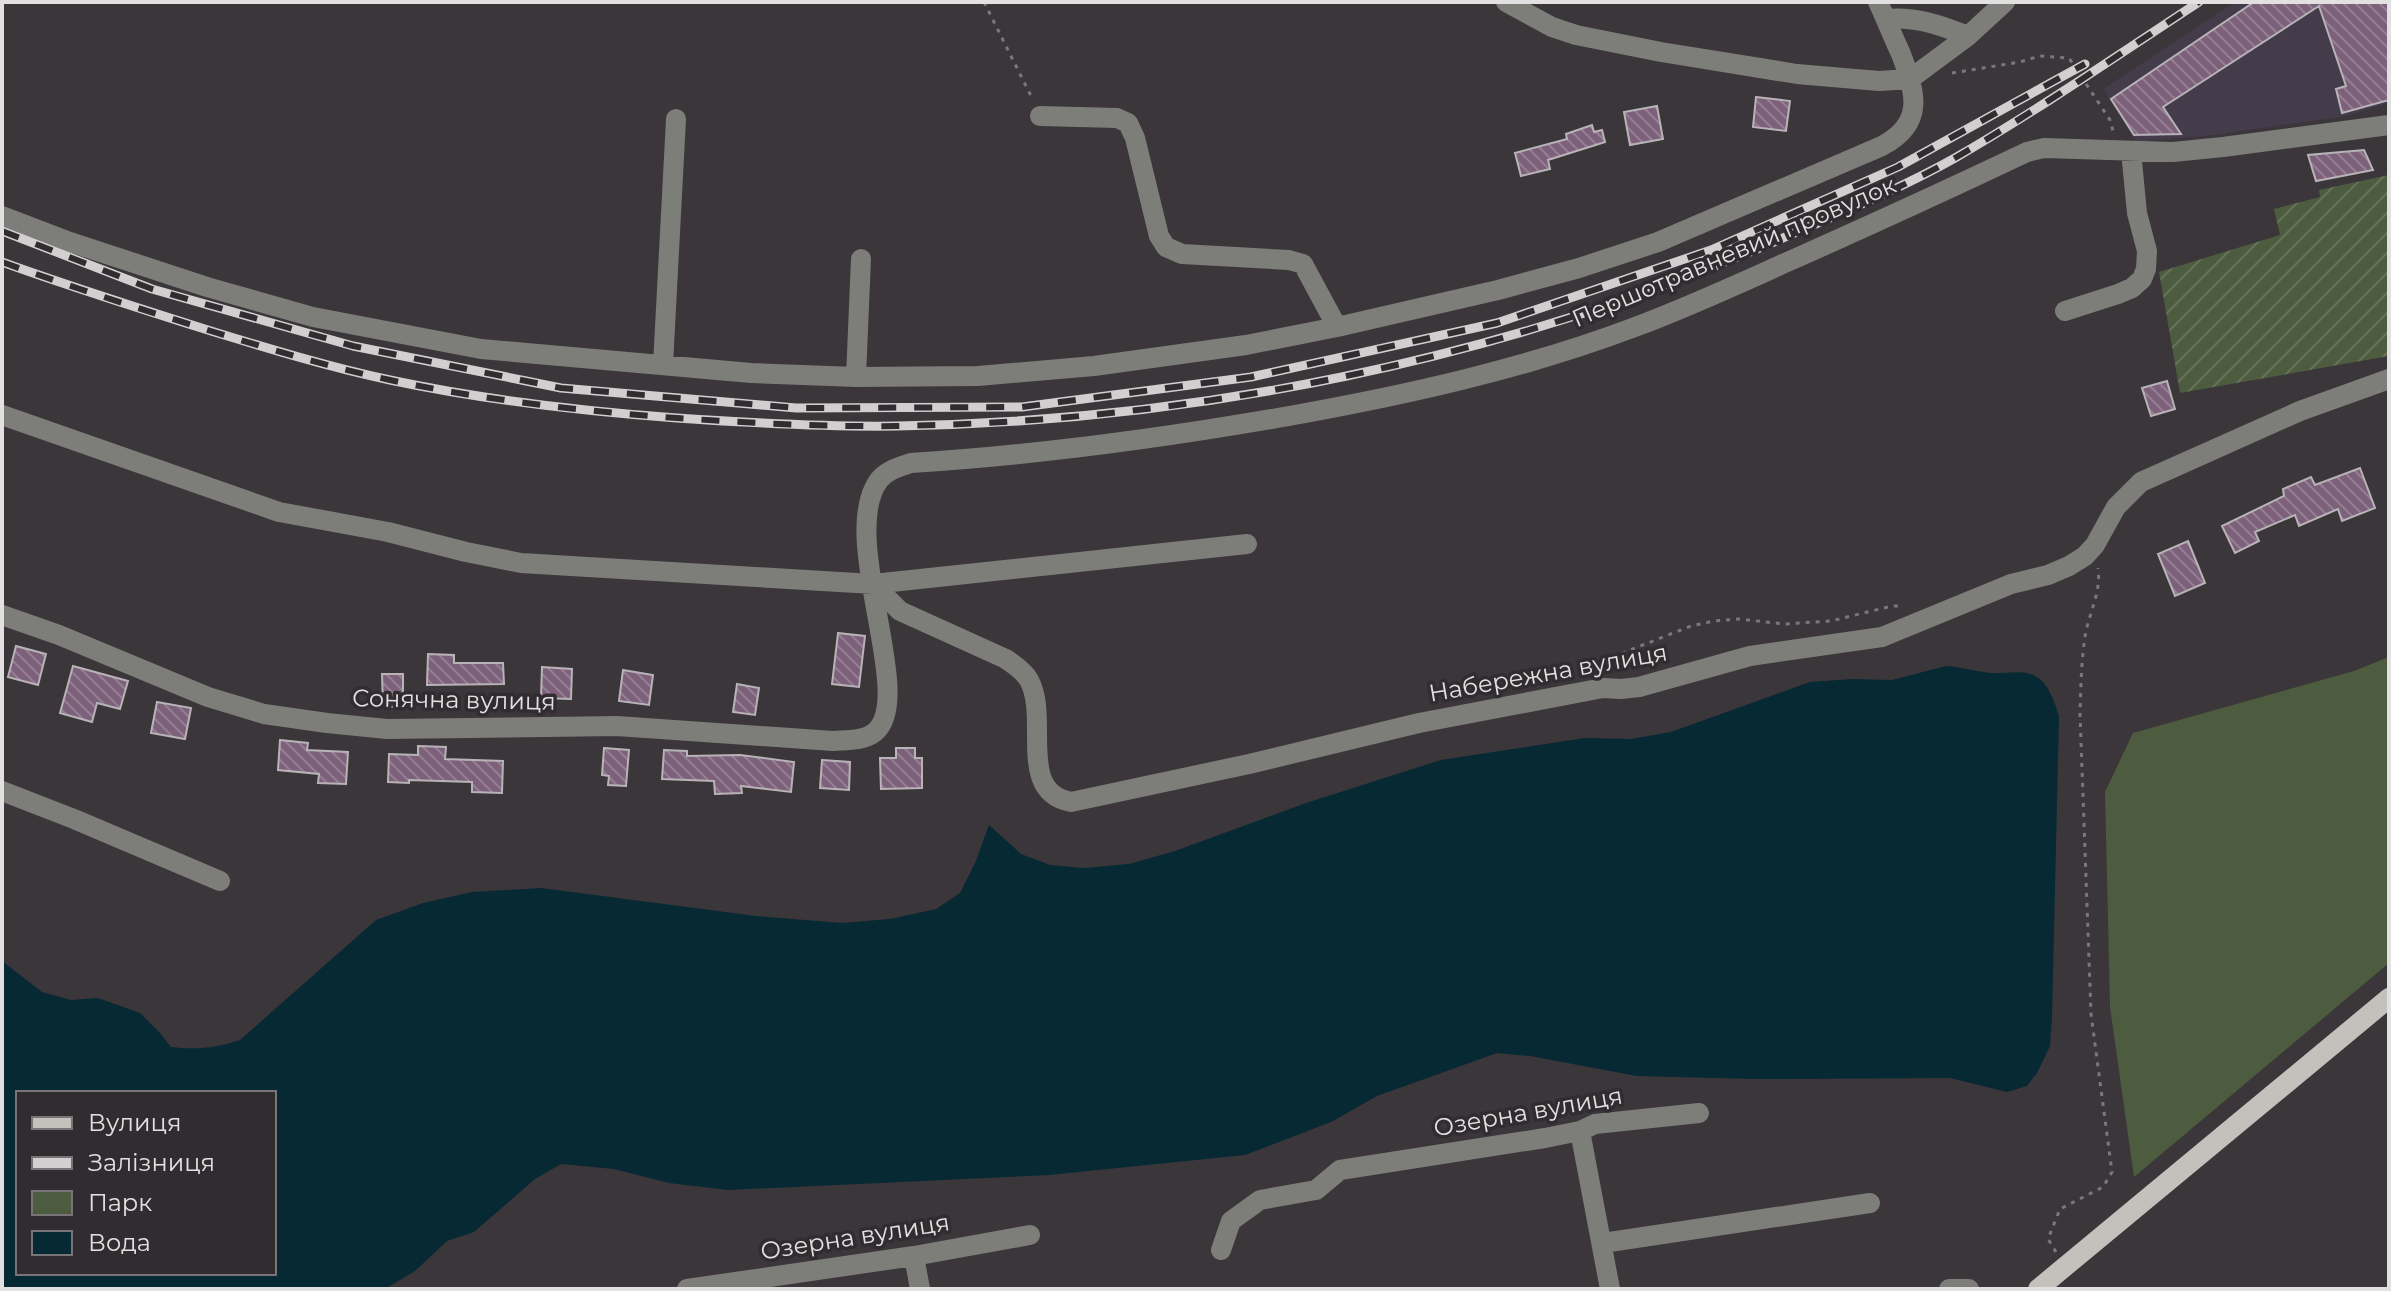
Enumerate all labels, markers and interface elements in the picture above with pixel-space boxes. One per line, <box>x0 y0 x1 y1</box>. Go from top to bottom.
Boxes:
street label: Першотравневий провулок <box>1567 170 1900 333</box>
street label: Набережна вулиця <box>1426 637 1669 708</box>
street label: Сонячна вулиця <box>352 683 556 716</box>
street label: Озерна вулиця <box>1431 1081 1625 1142</box>
legend <box>16 1091 276 1275</box>
text: Вулиця <box>88 1108 181 1137</box>
text: Залізниця <box>88 1148 215 1177</box>
text: Парк <box>88 1188 152 1217</box>
street label: Озерна вулиця <box>758 1207 952 1266</box>
text: Вода <box>88 1228 151 1257</box>

